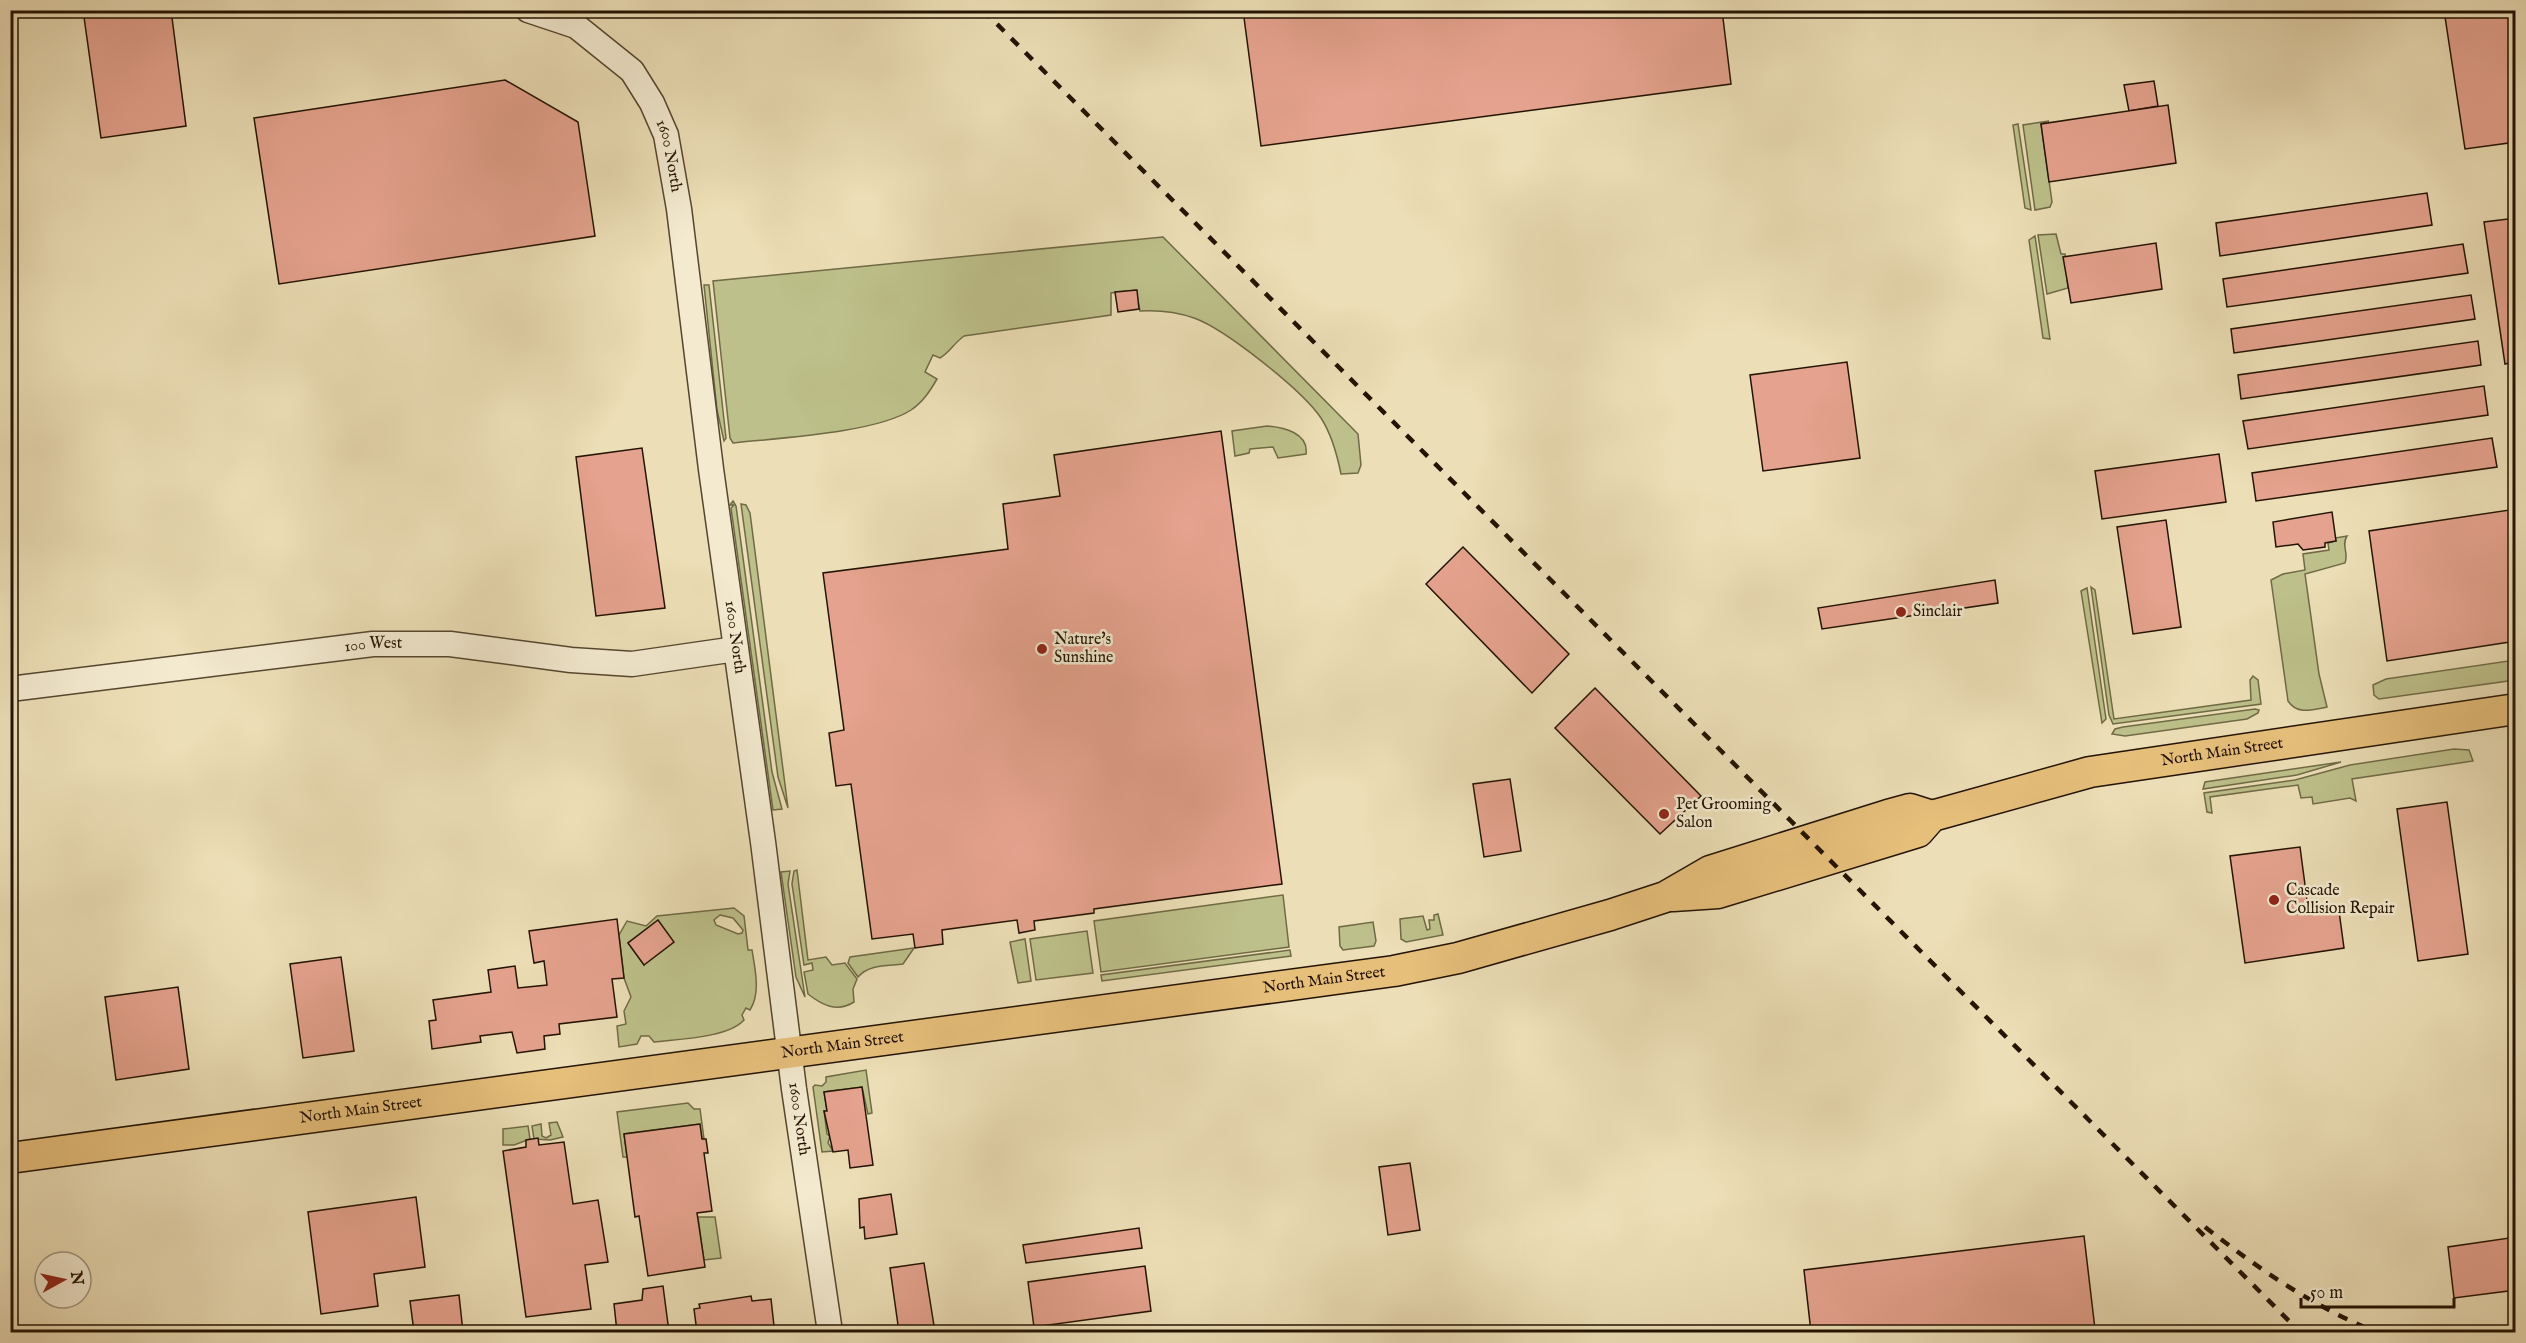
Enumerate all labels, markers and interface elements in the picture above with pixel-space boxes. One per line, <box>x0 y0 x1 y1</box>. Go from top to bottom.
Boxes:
street label: 1600 North <box>650 116 686 194</box>
street label: 1600 North <box>719 599 750 676</box>
place label: Sinclair <box>1913 602 1962 622</box>
marker: Sinclair <box>1894 605 1908 619</box>
place label: Nature's Sunshine <box>1054 630 1113 668</box>
street label: 100 West <box>343 634 403 657</box>
marker: Nature's Sunshine <box>1035 642 1049 656</box>
street label: North Main Street <box>2160 733 2285 771</box>
place label: Pet Grooming Salon <box>1676 795 1771 833</box>
marker: Pet Grooming Salon <box>1657 807 1671 821</box>
place label: Cascade Collision Repair <box>2286 881 2395 919</box>
marker: Cascade Collision Repair <box>2267 893 2281 907</box>
street label: North Main Street <box>1262 962 1387 999</box>
street label: North Main Street <box>780 1027 905 1064</box>
street label: 1600 North <box>783 1081 814 1157</box>
street label: North Main Street <box>298 1092 424 1129</box>
north arrow <box>33 1250 93 1310</box>
text: N <box>65 1269 87 1287</box>
scale bar <box>2301 1271 2454 1309</box>
text: 50 m <box>2310 1282 2343 1305</box>

